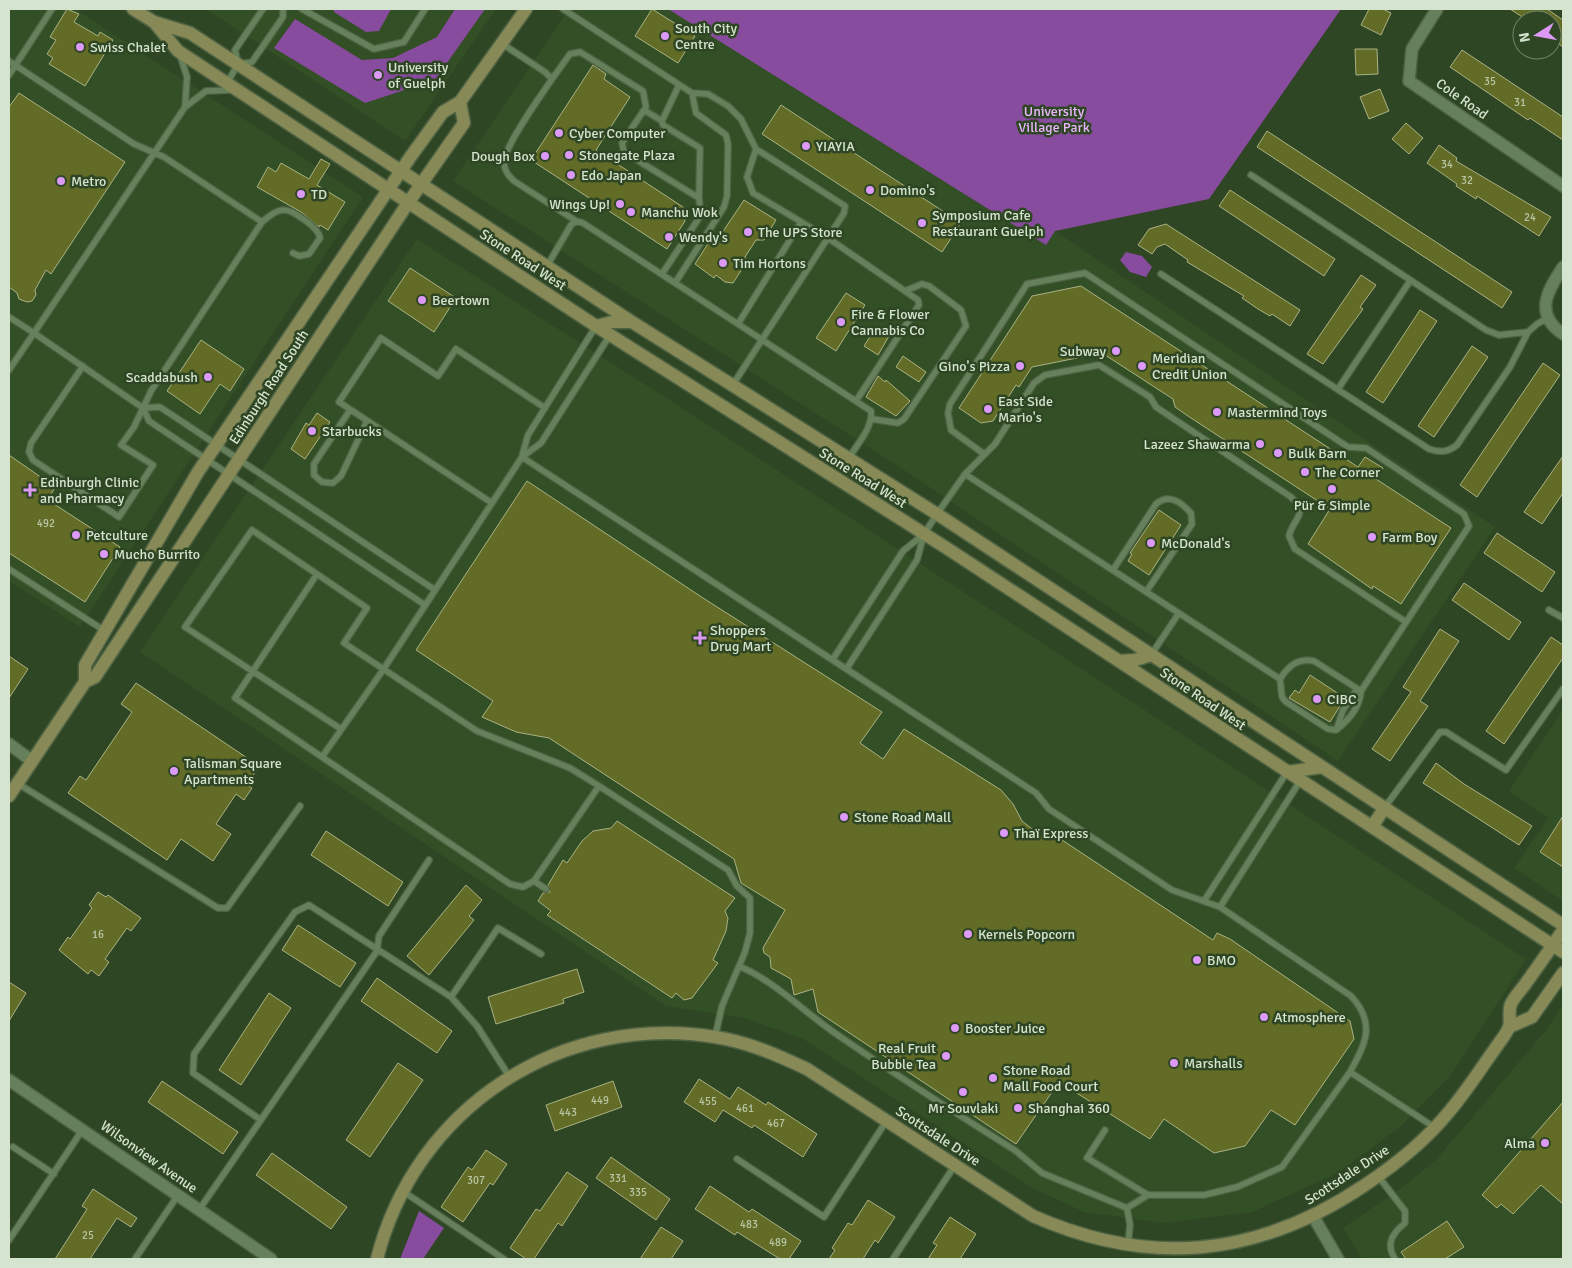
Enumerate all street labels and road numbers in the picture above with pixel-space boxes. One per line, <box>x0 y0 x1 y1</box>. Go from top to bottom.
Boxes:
street label: Cole Road <box>1433 75 1491 123</box>
street label: Stone Road West <box>476 226 570 294</box>
street label: Edinburgh Road South <box>226 327 312 447</box>
street label: Stone Road West <box>816 444 910 512</box>
street label: Stone Road West <box>1157 664 1249 734</box>
street label: Scottsdale Drive <box>893 1102 983 1170</box>
street label: Wilsonview Avenue <box>97 1117 201 1197</box>
street label: Scottsdale Drive <box>1302 1141 1392 1209</box>

